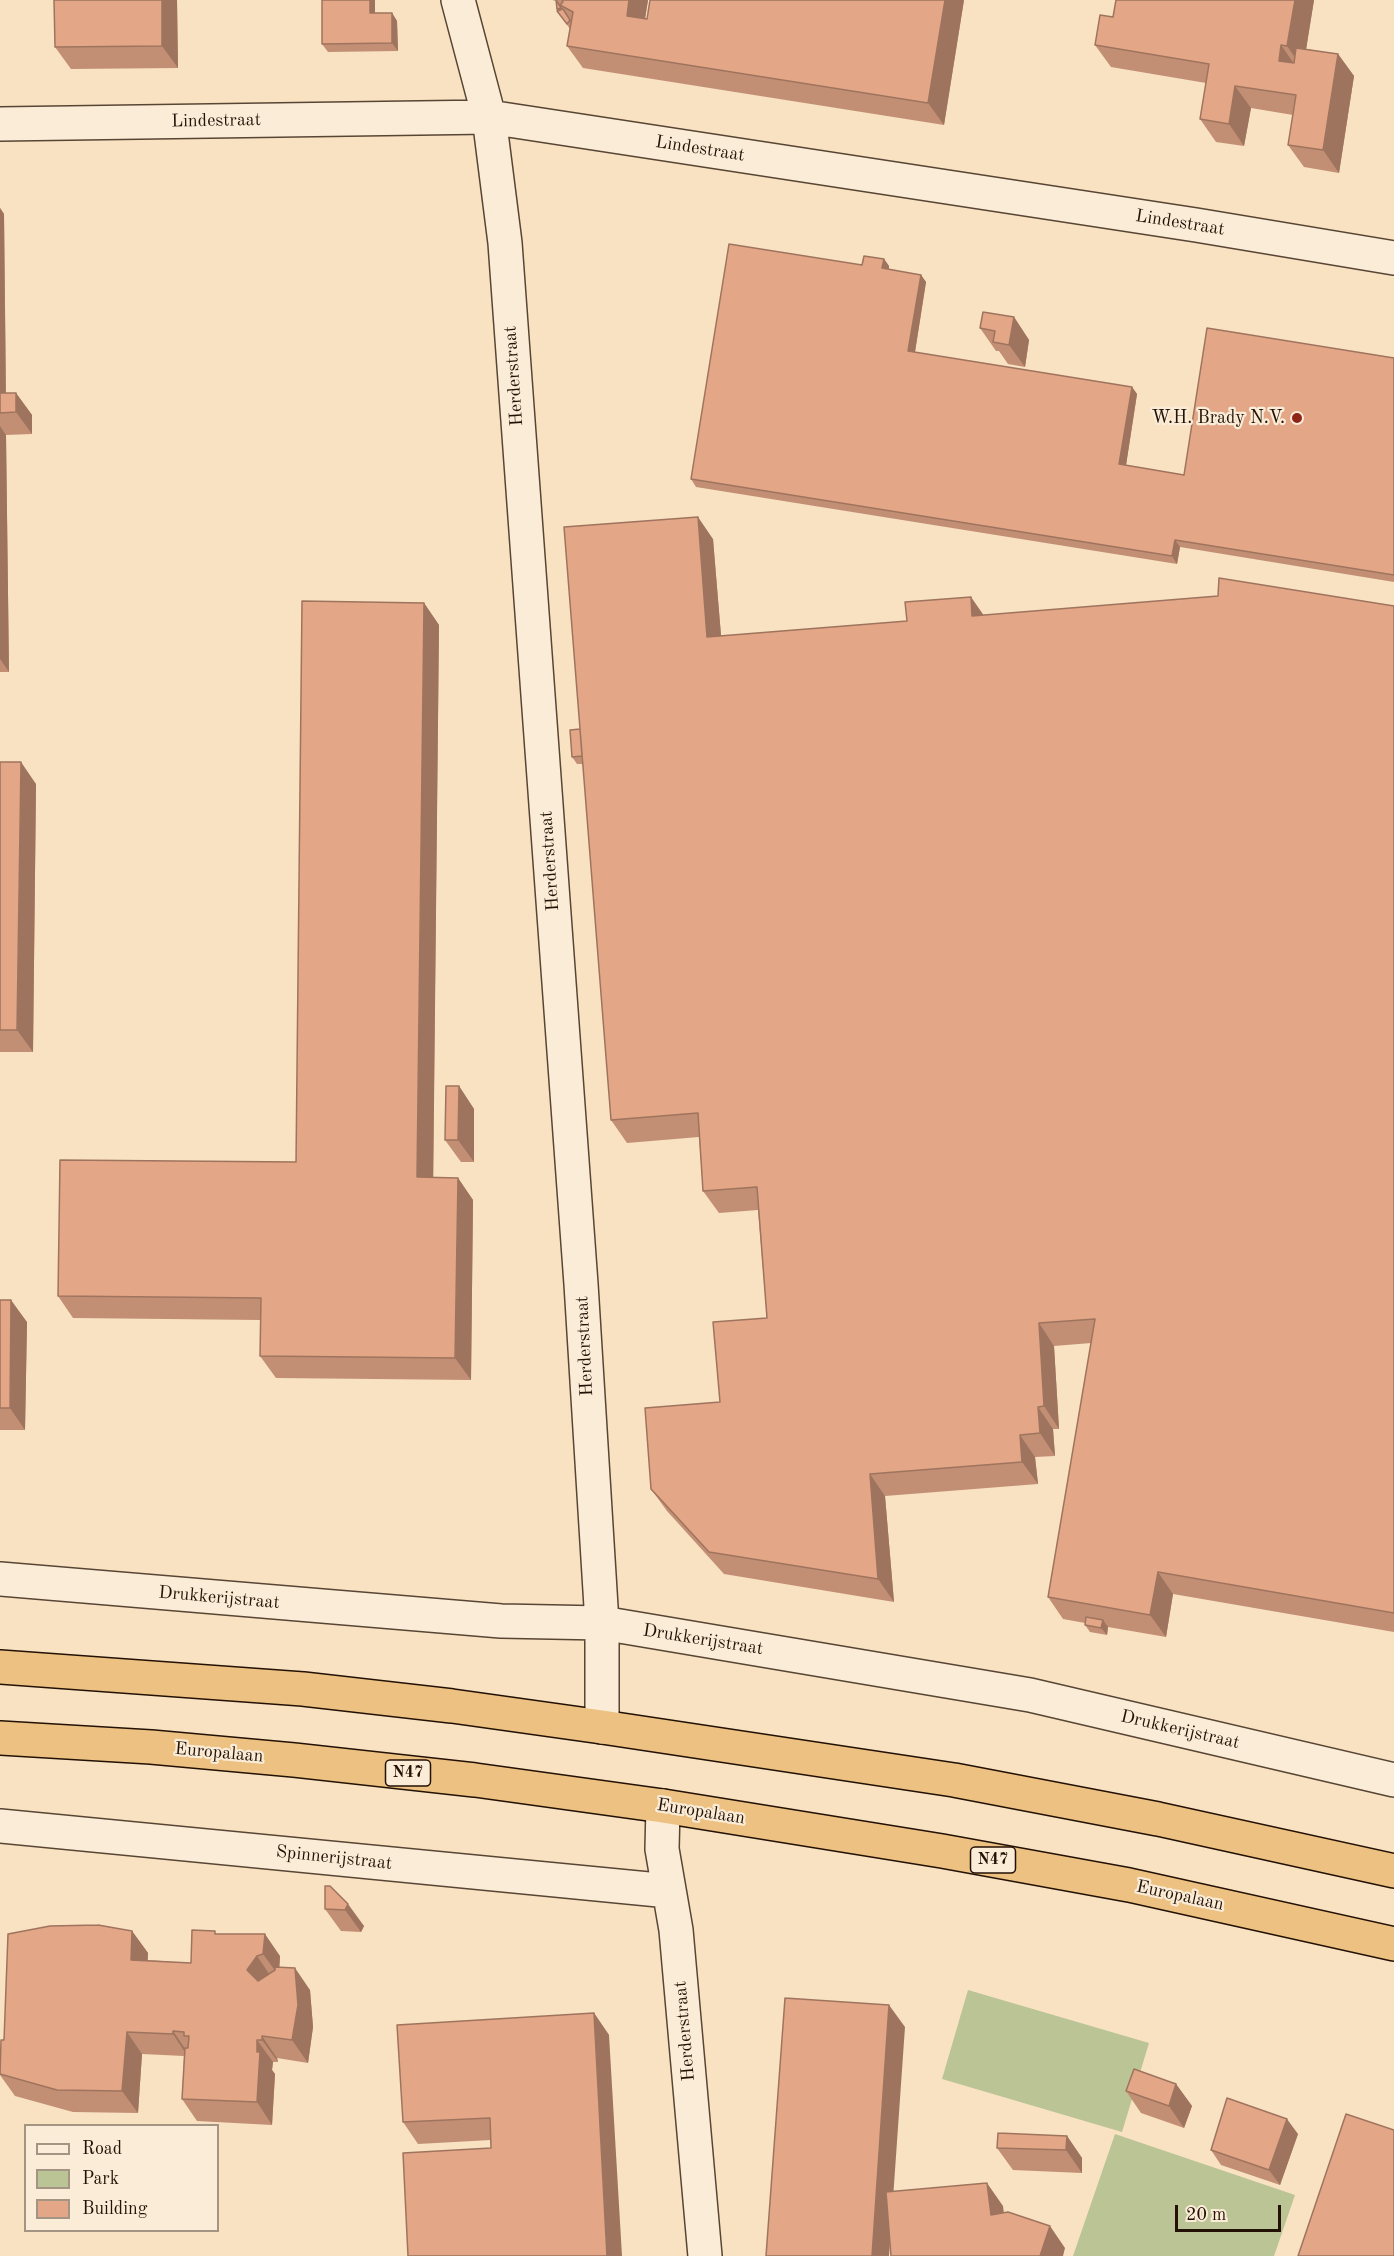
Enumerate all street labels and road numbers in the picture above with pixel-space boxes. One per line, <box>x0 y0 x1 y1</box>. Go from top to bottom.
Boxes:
street label: Lindestraat <box>171 109 261 133</box>
street label: Lindestraat <box>654 131 746 167</box>
street label: Lindestraat <box>1134 205 1226 241</box>
street label: Herderstraat <box>500 325 528 427</box>
street label: Herderstraat <box>536 810 564 912</box>
street label: Herderstraat <box>572 1295 598 1397</box>
street label: Drukkerijstraat <box>157 1582 281 1614</box>
street label: Drukkerijstraat <box>641 1620 765 1660</box>
street label: Drukkerijstraat <box>1118 1706 1242 1754</box>
street label: Europalaan <box>174 1738 264 1768</box>
road number: N47 <box>386 1760 430 1786</box>
street label: Europalaan <box>655 1794 747 1830</box>
street label: Spinnerijstraat <box>275 1841 393 1875</box>
road number: N47 <box>970 1847 1016 1873</box>
street label: Europalaan <box>1134 1876 1226 1916</box>
street label: Herderstraat <box>670 1980 700 2082</box>

